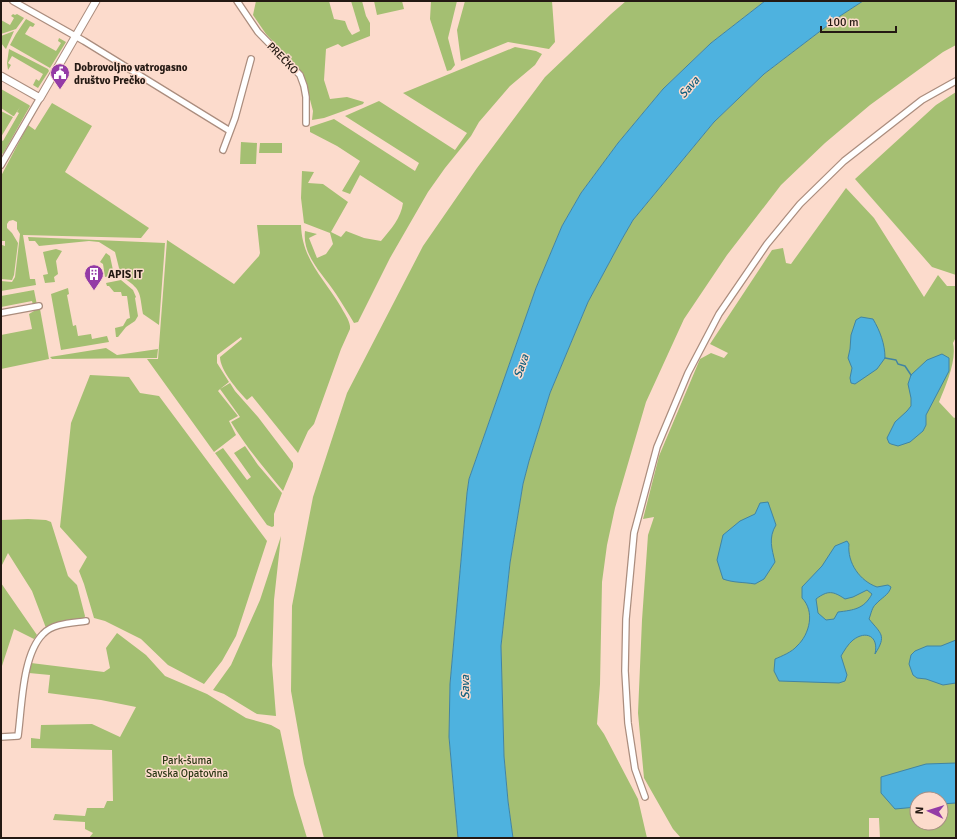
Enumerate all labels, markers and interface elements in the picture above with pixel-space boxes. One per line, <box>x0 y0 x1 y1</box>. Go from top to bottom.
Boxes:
scale bar <box>821 8 896 34</box>
text: 100 m <box>827 15 859 30</box>
street label: PREČKO <box>264 39 302 77</box>
place label: Dobrovoljno vatrogasno društvo Prečko <box>74 61 188 87</box>
public building icon: Dobrovoljno vatrogasno društvo Prečko <box>49 62 71 90</box>
water label: Sava <box>676 73 704 101</box>
building icon: APIS IT <box>83 263 105 291</box>
place label: APIS IT <box>108 268 143 281</box>
water label: Sava <box>510 351 533 380</box>
water label: Sava <box>458 674 473 699</box>
park label: Park-šuma Savska Opatovina <box>146 754 229 780</box>
north arrow <box>909 791 949 831</box>
text: N <box>913 806 926 815</box>

